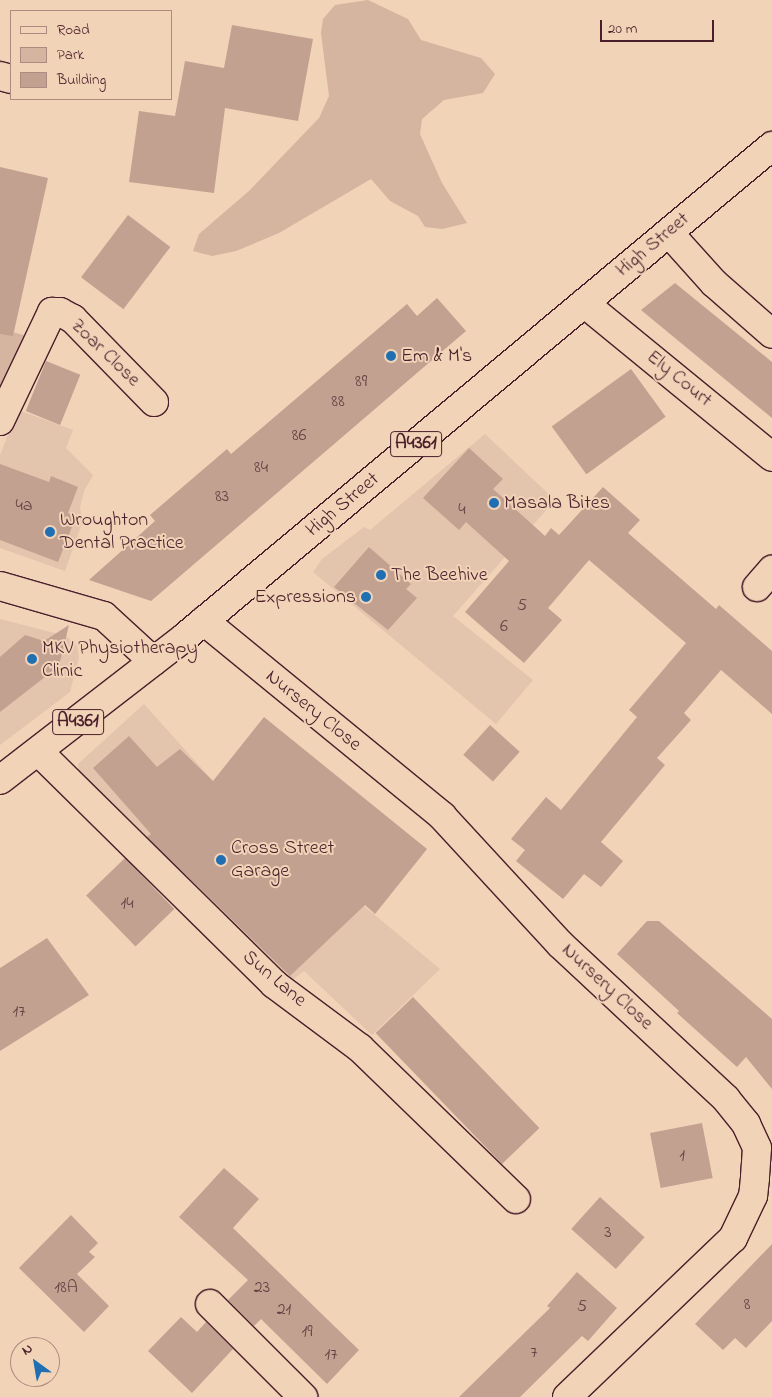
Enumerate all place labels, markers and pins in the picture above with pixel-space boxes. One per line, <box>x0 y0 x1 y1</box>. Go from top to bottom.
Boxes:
place label: Em & M's <box>401 344 472 368</box>
marker: Em & M's <box>385 350 397 362</box>
place label: Masala Bites <box>504 491 610 515</box>
marker: Masala Bites <box>488 497 500 509</box>
place label: Wroughton Dental Practice <box>60 508 184 555</box>
marker: Wroughton Dental Practice <box>44 526 56 538</box>
place label: The Beehive <box>391 563 488 587</box>
marker: The Beehive <box>375 569 387 581</box>
place label: Expressions <box>254 585 356 609</box>
marker: Expressions <box>360 591 372 603</box>
place label: MKV Physiotherapy Clinic <box>42 636 198 683</box>
marker: MKV Physiotherapy Clinic <box>26 653 38 665</box>
place label: Cross Street Garage <box>231 836 334 883</box>
marker: Cross Street Garage <box>215 854 227 866</box>

